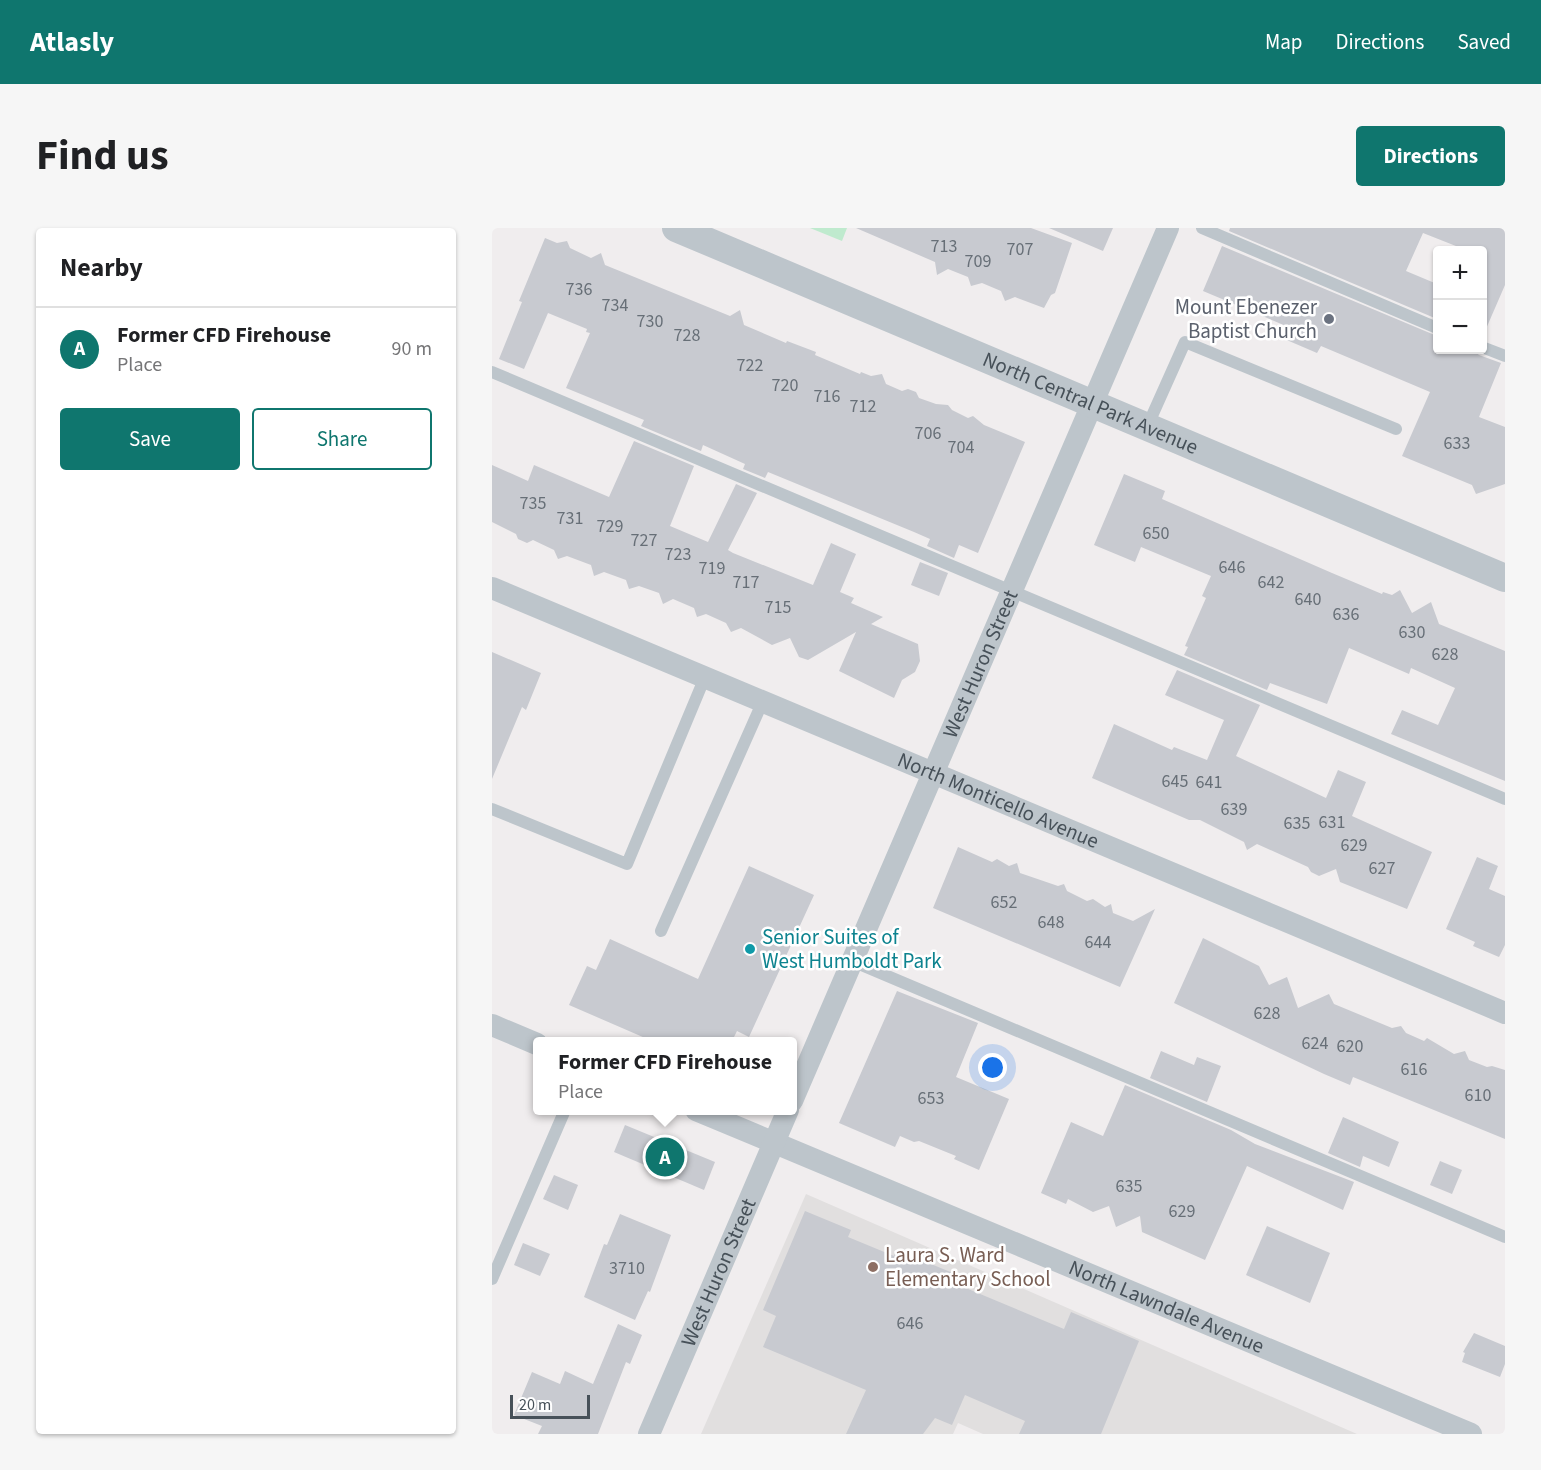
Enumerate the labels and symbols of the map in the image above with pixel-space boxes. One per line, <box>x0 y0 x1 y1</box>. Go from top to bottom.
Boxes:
house number: 713 <box>931 234 957 259</box>
house number: 707 <box>1007 237 1033 262</box>
house number: 709 <box>965 249 991 274</box>
house number: 736 <box>566 277 592 302</box>
place label: Mount Ebenezer Baptist Church <box>1175 292 1318 346</box>
house number: 734 <box>602 293 628 318</box>
house number: 730 <box>637 309 663 334</box>
marker: Mount Ebenezer Baptist Church <box>1322 312 1336 326</box>
house number: 728 <box>674 323 700 348</box>
street label: North Central Park Avenue <box>978 344 1203 462</box>
house number: 722 <box>737 353 763 378</box>
house number: 720 <box>772 373 798 398</box>
house number: 716 <box>814 384 840 409</box>
house number: 712 <box>850 394 876 419</box>
house number: 706 <box>915 421 941 446</box>
house number: 633 <box>1444 431 1470 456</box>
house number: 704 <box>948 435 974 460</box>
house number: 735 <box>520 491 546 516</box>
house number: 731 <box>557 506 583 531</box>
house number: 729 <box>597 514 623 539</box>
house number: 650 <box>1143 521 1169 546</box>
house number: 727 <box>631 528 657 553</box>
house number: 723 <box>665 542 691 567</box>
house number: 646 <box>1219 555 1245 580</box>
house number: 719 <box>699 556 725 581</box>
house number: 717 <box>733 570 759 595</box>
house number: 642 <box>1258 570 1284 595</box>
street label: West Huron Street <box>935 585 1025 743</box>
house number: 640 <box>1295 587 1321 612</box>
house number: 715 <box>765 595 791 620</box>
house number: 636 <box>1333 602 1359 627</box>
house number: 630 <box>1399 620 1425 645</box>
house number: 628 <box>1432 642 1458 667</box>
street label: North Monticello Avenue <box>893 745 1104 856</box>
house number: 645 <box>1162 769 1188 794</box>
house number: 641 <box>1196 770 1222 795</box>
house number: 639 <box>1221 797 1247 822</box>
house number: 631 <box>1319 810 1345 835</box>
house number: 635 <box>1284 811 1310 836</box>
house number: 629 <box>1341 833 1367 858</box>
house number: 627 <box>1369 856 1395 881</box>
house number: 652 <box>991 890 1017 915</box>
house number: 648 <box>1038 910 1064 935</box>
place label: Senior Suites of West Humboldt Park <box>762 922 942 976</box>
house number: 644 <box>1085 930 1111 955</box>
marker: Senior Suites of West Humboldt Park <box>743 942 757 956</box>
house number: 628 <box>1254 1001 1280 1026</box>
house number: 624 <box>1302 1031 1328 1056</box>
house number: 620 <box>1337 1034 1363 1059</box>
your location <box>978 1053 1007 1082</box>
house number: 616 <box>1401 1057 1427 1082</box>
house number: 610 <box>1465 1083 1491 1108</box>
house number: 653 <box>918 1086 944 1111</box>
pin: A <box>646 1134 684 1180</box>
house number: 635 <box>1116 1174 1142 1199</box>
street label: West Huron Street <box>673 1193 763 1351</box>
house number: 629 <box>1169 1199 1195 1224</box>
place label: Laura S. Ward Elementary School <box>885 1240 1051 1294</box>
street label: North Lawndale Avenue <box>1064 1252 1269 1361</box>
house number: 3710 <box>609 1256 645 1281</box>
marker: Laura S. Ward Elementary School <box>866 1260 880 1274</box>
house number: 646 <box>897 1311 923 1336</box>
scale bar <box>510 1392 590 1420</box>

